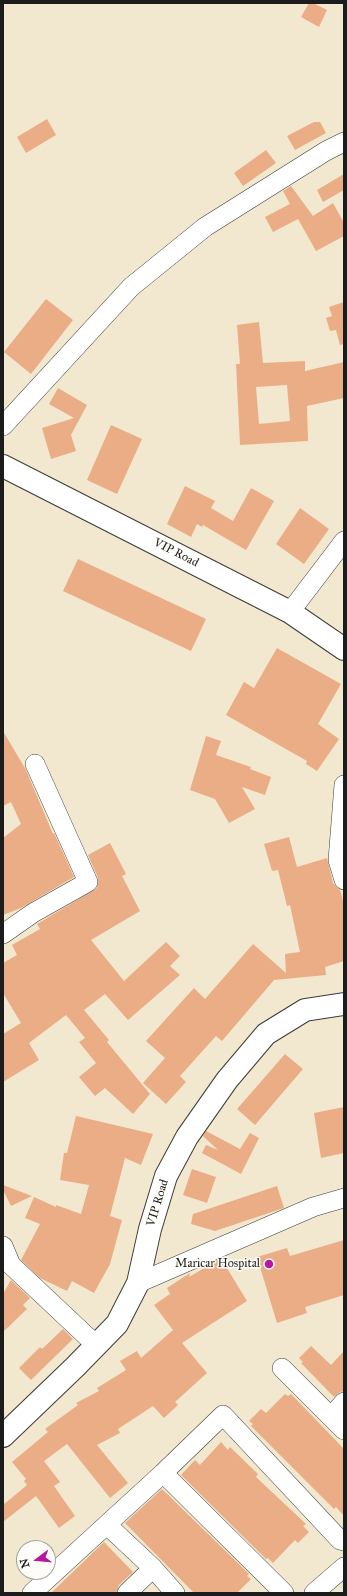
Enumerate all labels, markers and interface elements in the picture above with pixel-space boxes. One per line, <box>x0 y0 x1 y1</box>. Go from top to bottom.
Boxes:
street label: VIP Road <box>151 536 201 570</box>
street label: VIP Road <box>144 1178 172 1228</box>
place label: Maricar Hospital <box>175 1257 260 1271</box>
marker: Maricar Hospital <box>263 1258 275 1270</box>
north arrow <box>16 1540 56 1580</box>
text: N <box>17 1557 32 1569</box>

